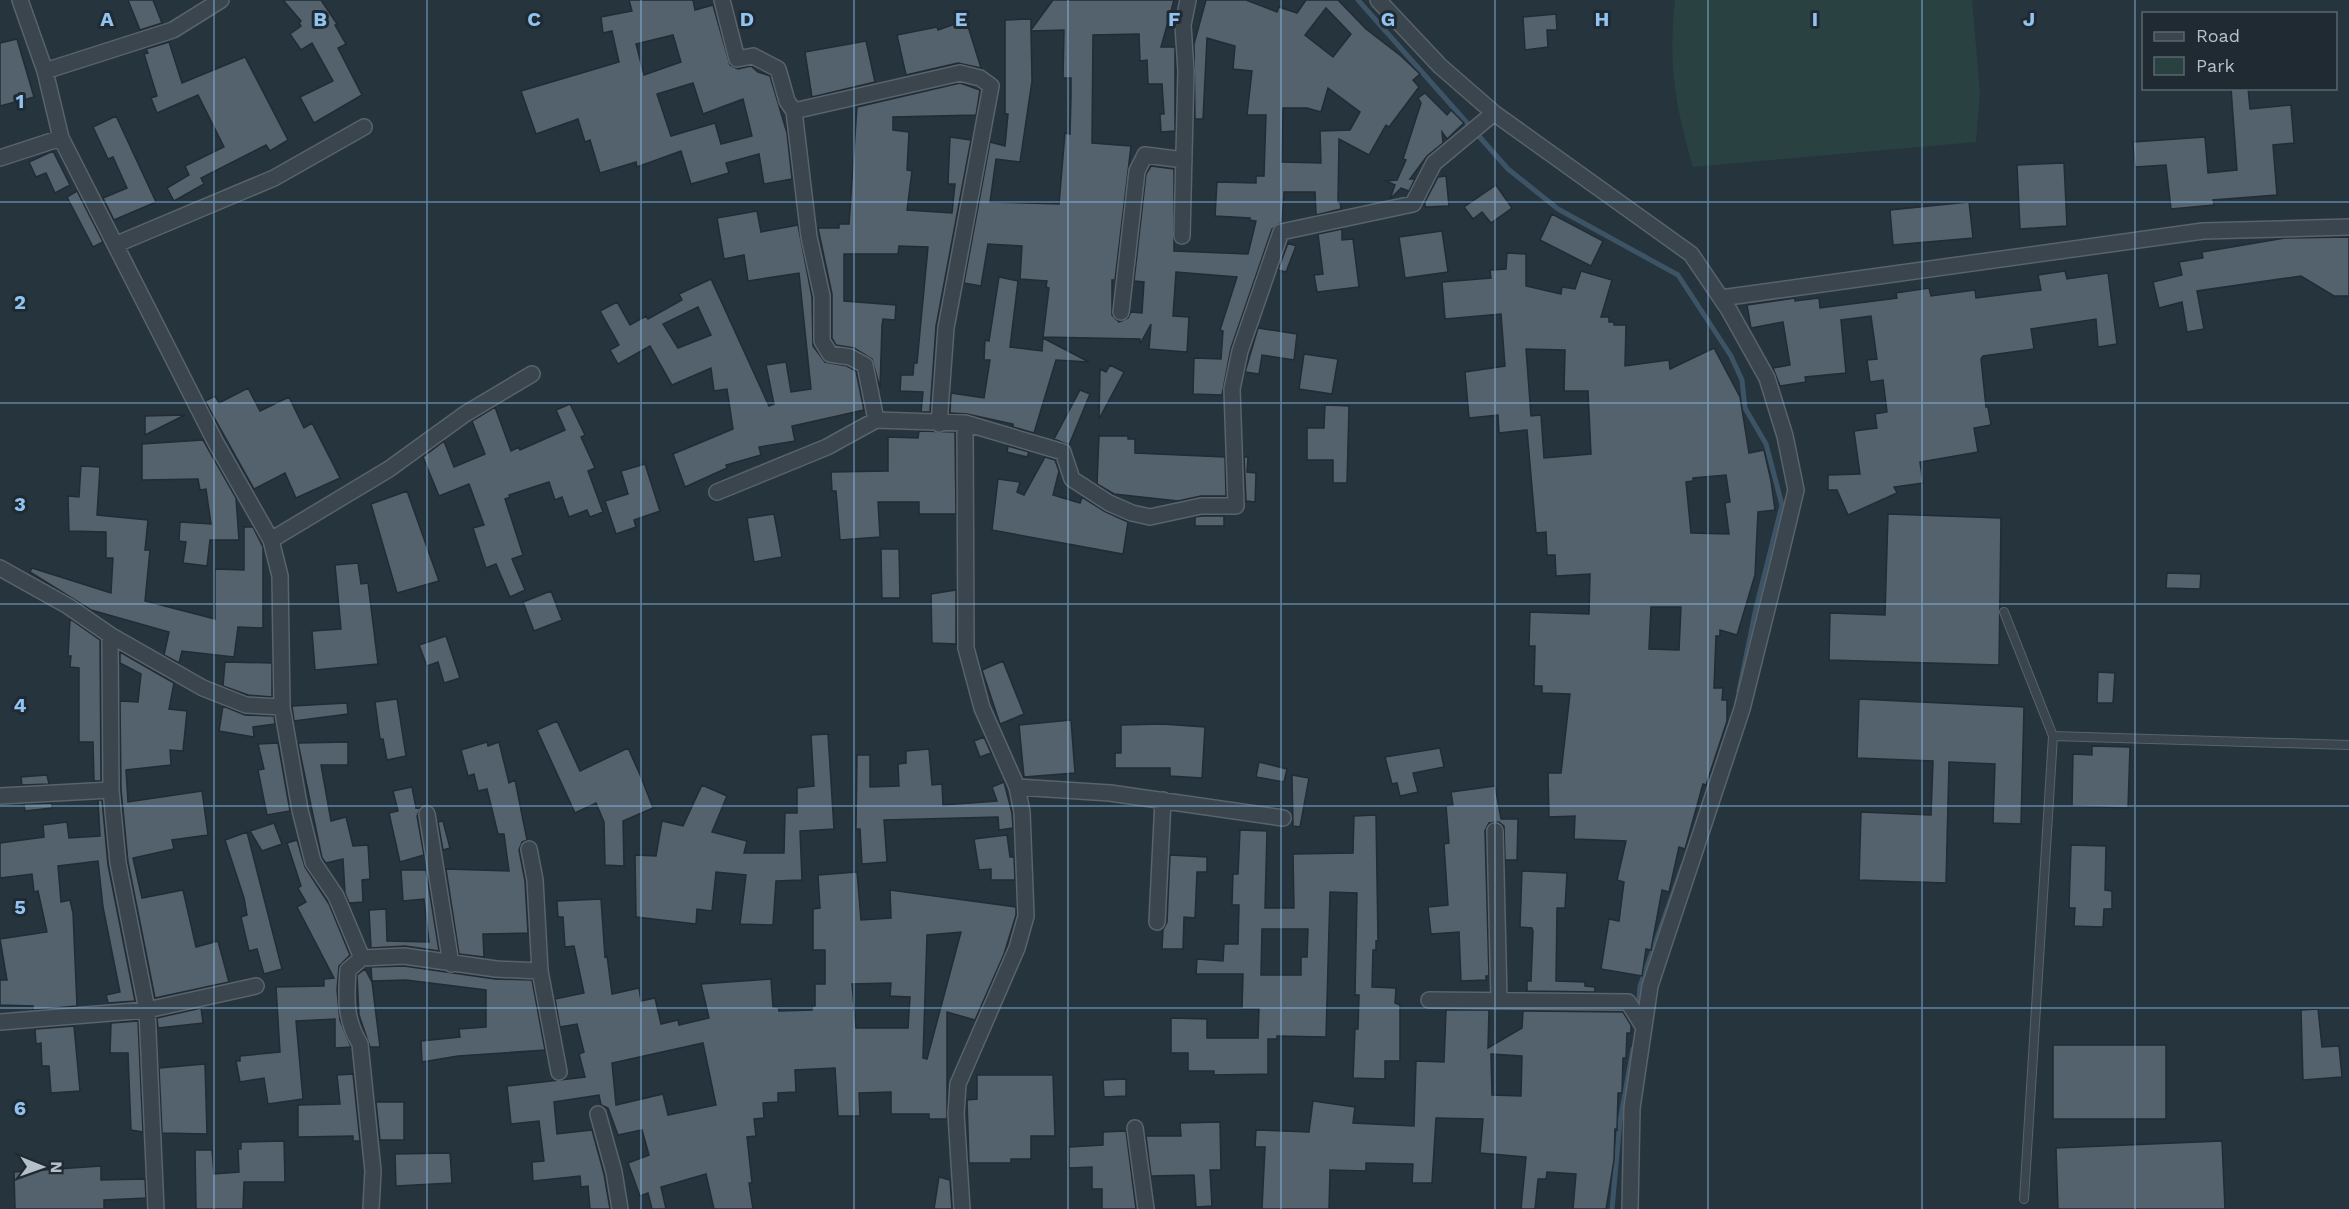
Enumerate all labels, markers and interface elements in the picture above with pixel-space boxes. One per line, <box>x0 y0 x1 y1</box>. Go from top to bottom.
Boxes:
text: A <box>100 7 114 31</box>
text: B <box>313 7 327 31</box>
text: C <box>527 7 541 31</box>
text: D <box>740 7 754 31</box>
text: E <box>955 7 967 31</box>
text: F <box>1168 7 1180 31</box>
text: G <box>1381 7 1395 31</box>
text: H <box>1595 7 1609 31</box>
text: I <box>1812 7 1818 31</box>
text: J <box>2023 7 2035 31</box>
legend <box>2142 12 2337 90</box>
text: Road <box>2196 25 2240 46</box>
text: Park <box>2196 55 2235 76</box>
text: 1 <box>16 89 24 113</box>
text: 2 <box>14 290 26 314</box>
text: 3 <box>14 492 26 516</box>
text: 4 <box>14 693 27 717</box>
text: 5 <box>14 895 26 919</box>
text: 6 <box>14 1096 26 1120</box>
north arrow <box>12 1137 72 1197</box>
text: N <box>47 1161 66 1173</box>

